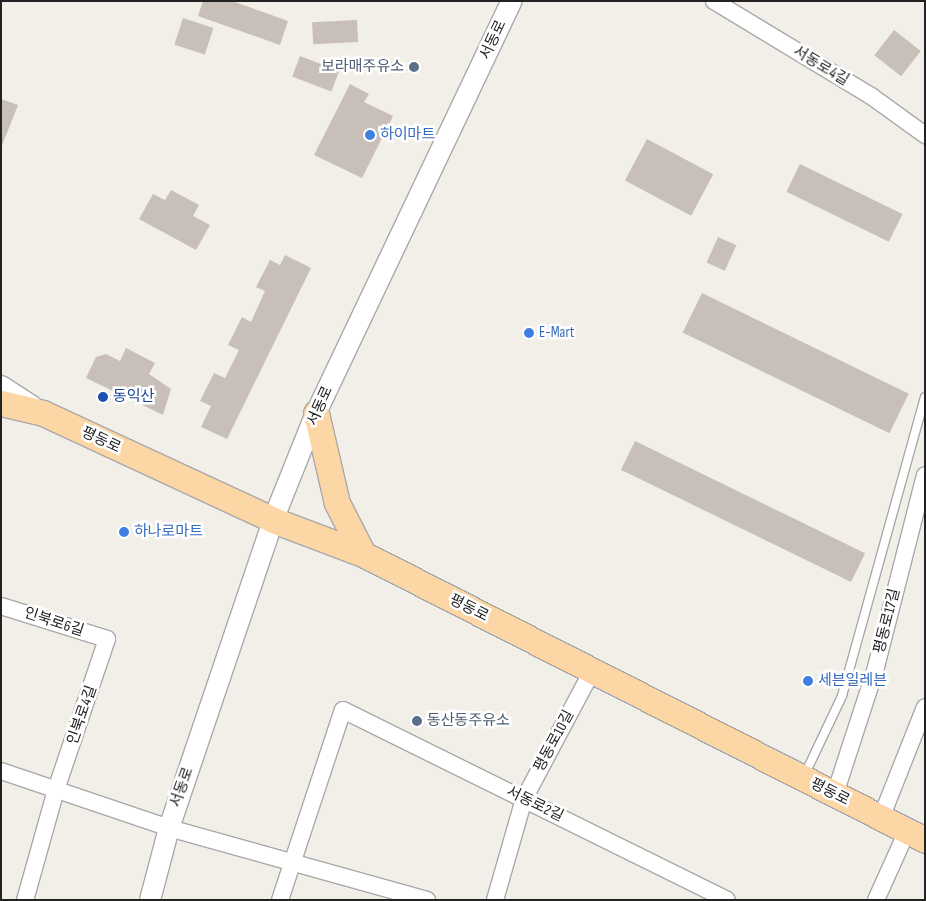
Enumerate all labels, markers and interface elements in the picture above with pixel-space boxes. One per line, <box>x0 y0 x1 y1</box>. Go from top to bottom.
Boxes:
street label: 서동로 <box>476 17 510 63</box>
street label: 서동로4길 <box>790 42 852 90</box>
place label: 보라매주유소 <box>321 58 404 76</box>
marker: 보라매주유소 <box>408 61 420 73</box>
place label: 하이마트 <box>380 126 435 144</box>
marker: 하이마트 <box>364 129 376 141</box>
place label: E-Mart <box>539 324 574 342</box>
marker: E-Mart <box>523 327 535 339</box>
street label: 서동로 <box>303 383 337 429</box>
place label: 동익산 <box>113 388 154 406</box>
marker: 동익산 <box>97 391 109 403</box>
street label: 평동로 <box>78 423 124 457</box>
place label: 하나로마트 <box>134 523 203 541</box>
marker: 하나로마트 <box>118 526 130 538</box>
street label: 평동로17길 <box>870 587 904 655</box>
street label: 평동로 <box>446 591 492 625</box>
street label: 인북로6길 <box>22 604 86 640</box>
place label: 세븐일레븐 <box>818 672 887 690</box>
marker: 세븐일레븐 <box>802 675 814 687</box>
street label: 인북로4길 <box>63 683 101 747</box>
street label: 평동로10길 <box>530 707 578 775</box>
place label: 동산동주유소 <box>427 712 510 730</box>
marker: 동산동주유소 <box>411 715 423 727</box>
street label: 서동로 <box>167 764 197 810</box>
street label: 평동로 <box>807 775 853 809</box>
street label: 서동로2길 <box>503 782 567 826</box>

